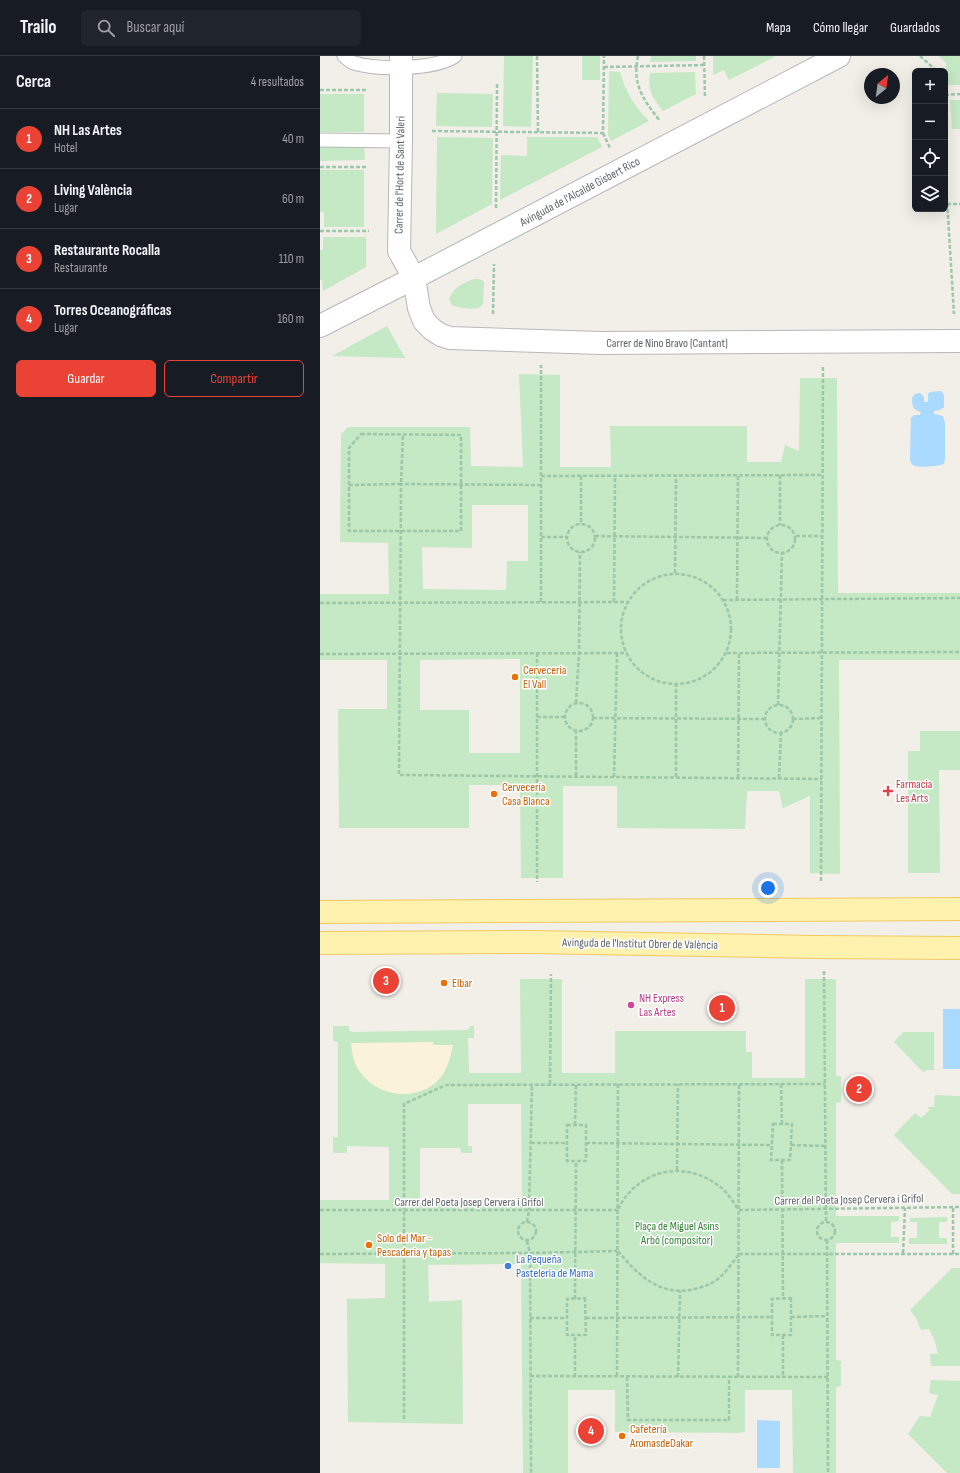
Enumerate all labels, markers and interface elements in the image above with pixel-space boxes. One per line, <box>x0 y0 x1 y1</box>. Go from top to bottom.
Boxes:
search box <box>81 10 361 46</box>
text: Trailo <box>20 16 57 39</box>
icon: search <box>95 17 117 39</box>
text: Buscar aquí <box>127 18 184 37</box>
text: Mapa <box>766 19 791 36</box>
text: Cómo llegar <box>813 19 868 36</box>
text: Guardados <box>890 19 940 36</box>
north arrow <box>864 68 900 104</box>
map controls <box>912 68 948 212</box>
button: + <box>912 68 948 104</box>
text: Cerca <box>16 72 51 92</box>
text: 4 resultados <box>251 74 304 90</box>
button: − <box>912 104 948 140</box>
street label: Carrer de l'Hort de Sant Valeri <box>391 116 409 234</box>
text: NH Las Artes <box>54 121 122 140</box>
text: 1 <box>26 131 32 147</box>
text: 40 m <box>282 131 304 147</box>
text: Hotel <box>54 140 78 156</box>
button: locate <box>912 140 948 176</box>
street label: Avinguda de l'Alcalde Gisbert Rico <box>516 154 643 231</box>
button: layers <box>912 176 948 212</box>
text: Living València <box>54 181 132 200</box>
text: 2 <box>26 191 32 207</box>
text: 60 m <box>282 191 304 207</box>
text: Lugar <box>54 200 78 216</box>
text: Restaurante Rocalla <box>54 241 160 260</box>
text: 3 <box>26 251 32 267</box>
text: 110 m <box>279 251 304 267</box>
text: Restaurante <box>54 260 107 276</box>
text: Torres Oceanográficas <box>54 301 172 320</box>
text: 4 <box>26 311 32 327</box>
text: 160 m <box>278 311 304 327</box>
text: Lugar <box>54 320 78 336</box>
street label: Carrer de Nino Bravo (Cantant) <box>606 336 728 351</box>
button: Guardar <box>16 360 156 397</box>
button: Compartir <box>164 360 304 397</box>
place label: Cervecería El Vall <box>523 663 567 692</box>
marker: Cervecería El Vall <box>510 672 520 682</box>
place label: Farmacia Les Arts <box>896 777 933 806</box>
place label: Cervecería Casa Blanca <box>502 780 550 809</box>
marker: Farmacia Les Arts <box>883 786 893 796</box>
marker: Cervecería Casa Blanca <box>489 789 499 799</box>
your location <box>758 878 778 898</box>
street label: Avinguda de l'Institut Obrer de València <box>561 935 718 953</box>
pin: 3 <box>373 966 399 996</box>
place label: Elbar <box>452 976 473 991</box>
marker: Elbar <box>439 978 449 988</box>
place label: NH Express Las Artes <box>639 991 684 1020</box>
pin: 1 <box>709 993 735 1023</box>
marker: NH Express Las Artes <box>626 1000 636 1010</box>
pin: 2 <box>846 1074 872 1104</box>
street label: Carrer del Poeta Josep Cervera i Grifol <box>774 1191 924 1209</box>
street label: Carrer del Poeta Josep Cervera i Grifol <box>395 1195 543 1210</box>
park label: Plaça de Miguel Asins Arbó (compositor) <box>635 1219 719 1248</box>
place label: Solo del Mar - Pescaderia y tapas <box>377 1231 451 1260</box>
marker: Solo del Mar - Pescaderia y tapas <box>364 1240 374 1250</box>
place label: La Pequeña Pasteleria de Mama <box>516 1252 594 1281</box>
marker: La Pequeña Pasteleria de Mama <box>503 1261 513 1271</box>
pin: 4 <box>578 1416 604 1446</box>
place label: Cafetería AromasdeDakar <box>629 1422 694 1451</box>
marker: Cafetería AromasdeDakar <box>617 1431 627 1441</box>

